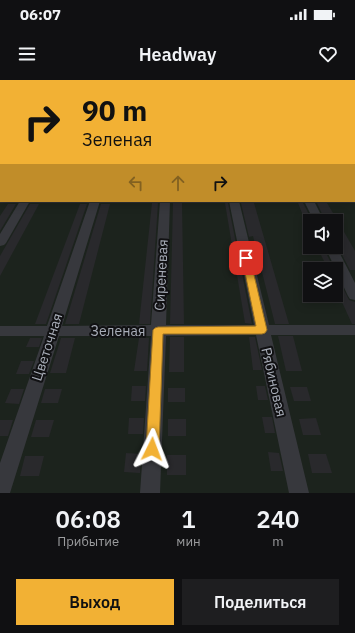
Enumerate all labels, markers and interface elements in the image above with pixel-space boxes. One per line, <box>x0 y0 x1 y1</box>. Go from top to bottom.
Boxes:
text: 06:07 <box>20 5 61 24</box>
icon: menu <box>16 43 38 65</box>
text: Headway <box>139 43 216 66</box>
icon: heart <box>317 43 339 65</box>
text: 90 m <box>82 92 147 129</box>
icon: right <box>16 96 68 148</box>
text: Зеленая <box>82 128 152 151</box>
icon: left <box>125 172 147 194</box>
icon: ahead <box>167 172 189 194</box>
icon: right <box>209 172 231 194</box>
map controls <box>303 214 343 302</box>
button: sound <box>303 214 343 254</box>
street label: Сиреневая <box>150 239 172 311</box>
pin <box>229 241 263 275</box>
icon: arrive <box>235 247 257 269</box>
button: layers <box>303 262 343 302</box>
street label: Цветочная <box>28 311 66 383</box>
street label: Зеленая <box>91 322 145 340</box>
street label: Рябиновая <box>257 345 291 419</box>
position arrow <box>131 428 173 470</box>
text: 06:08 <box>56 503 121 535</box>
text: 1 <box>181 503 196 535</box>
text: 240 <box>256 503 299 535</box>
text: Прибытие <box>57 533 119 550</box>
text: мин <box>176 533 201 550</box>
text: m <box>272 533 284 550</box>
button: Выход <box>16 579 174 625</box>
button: Поделиться <box>182 579 339 625</box>

